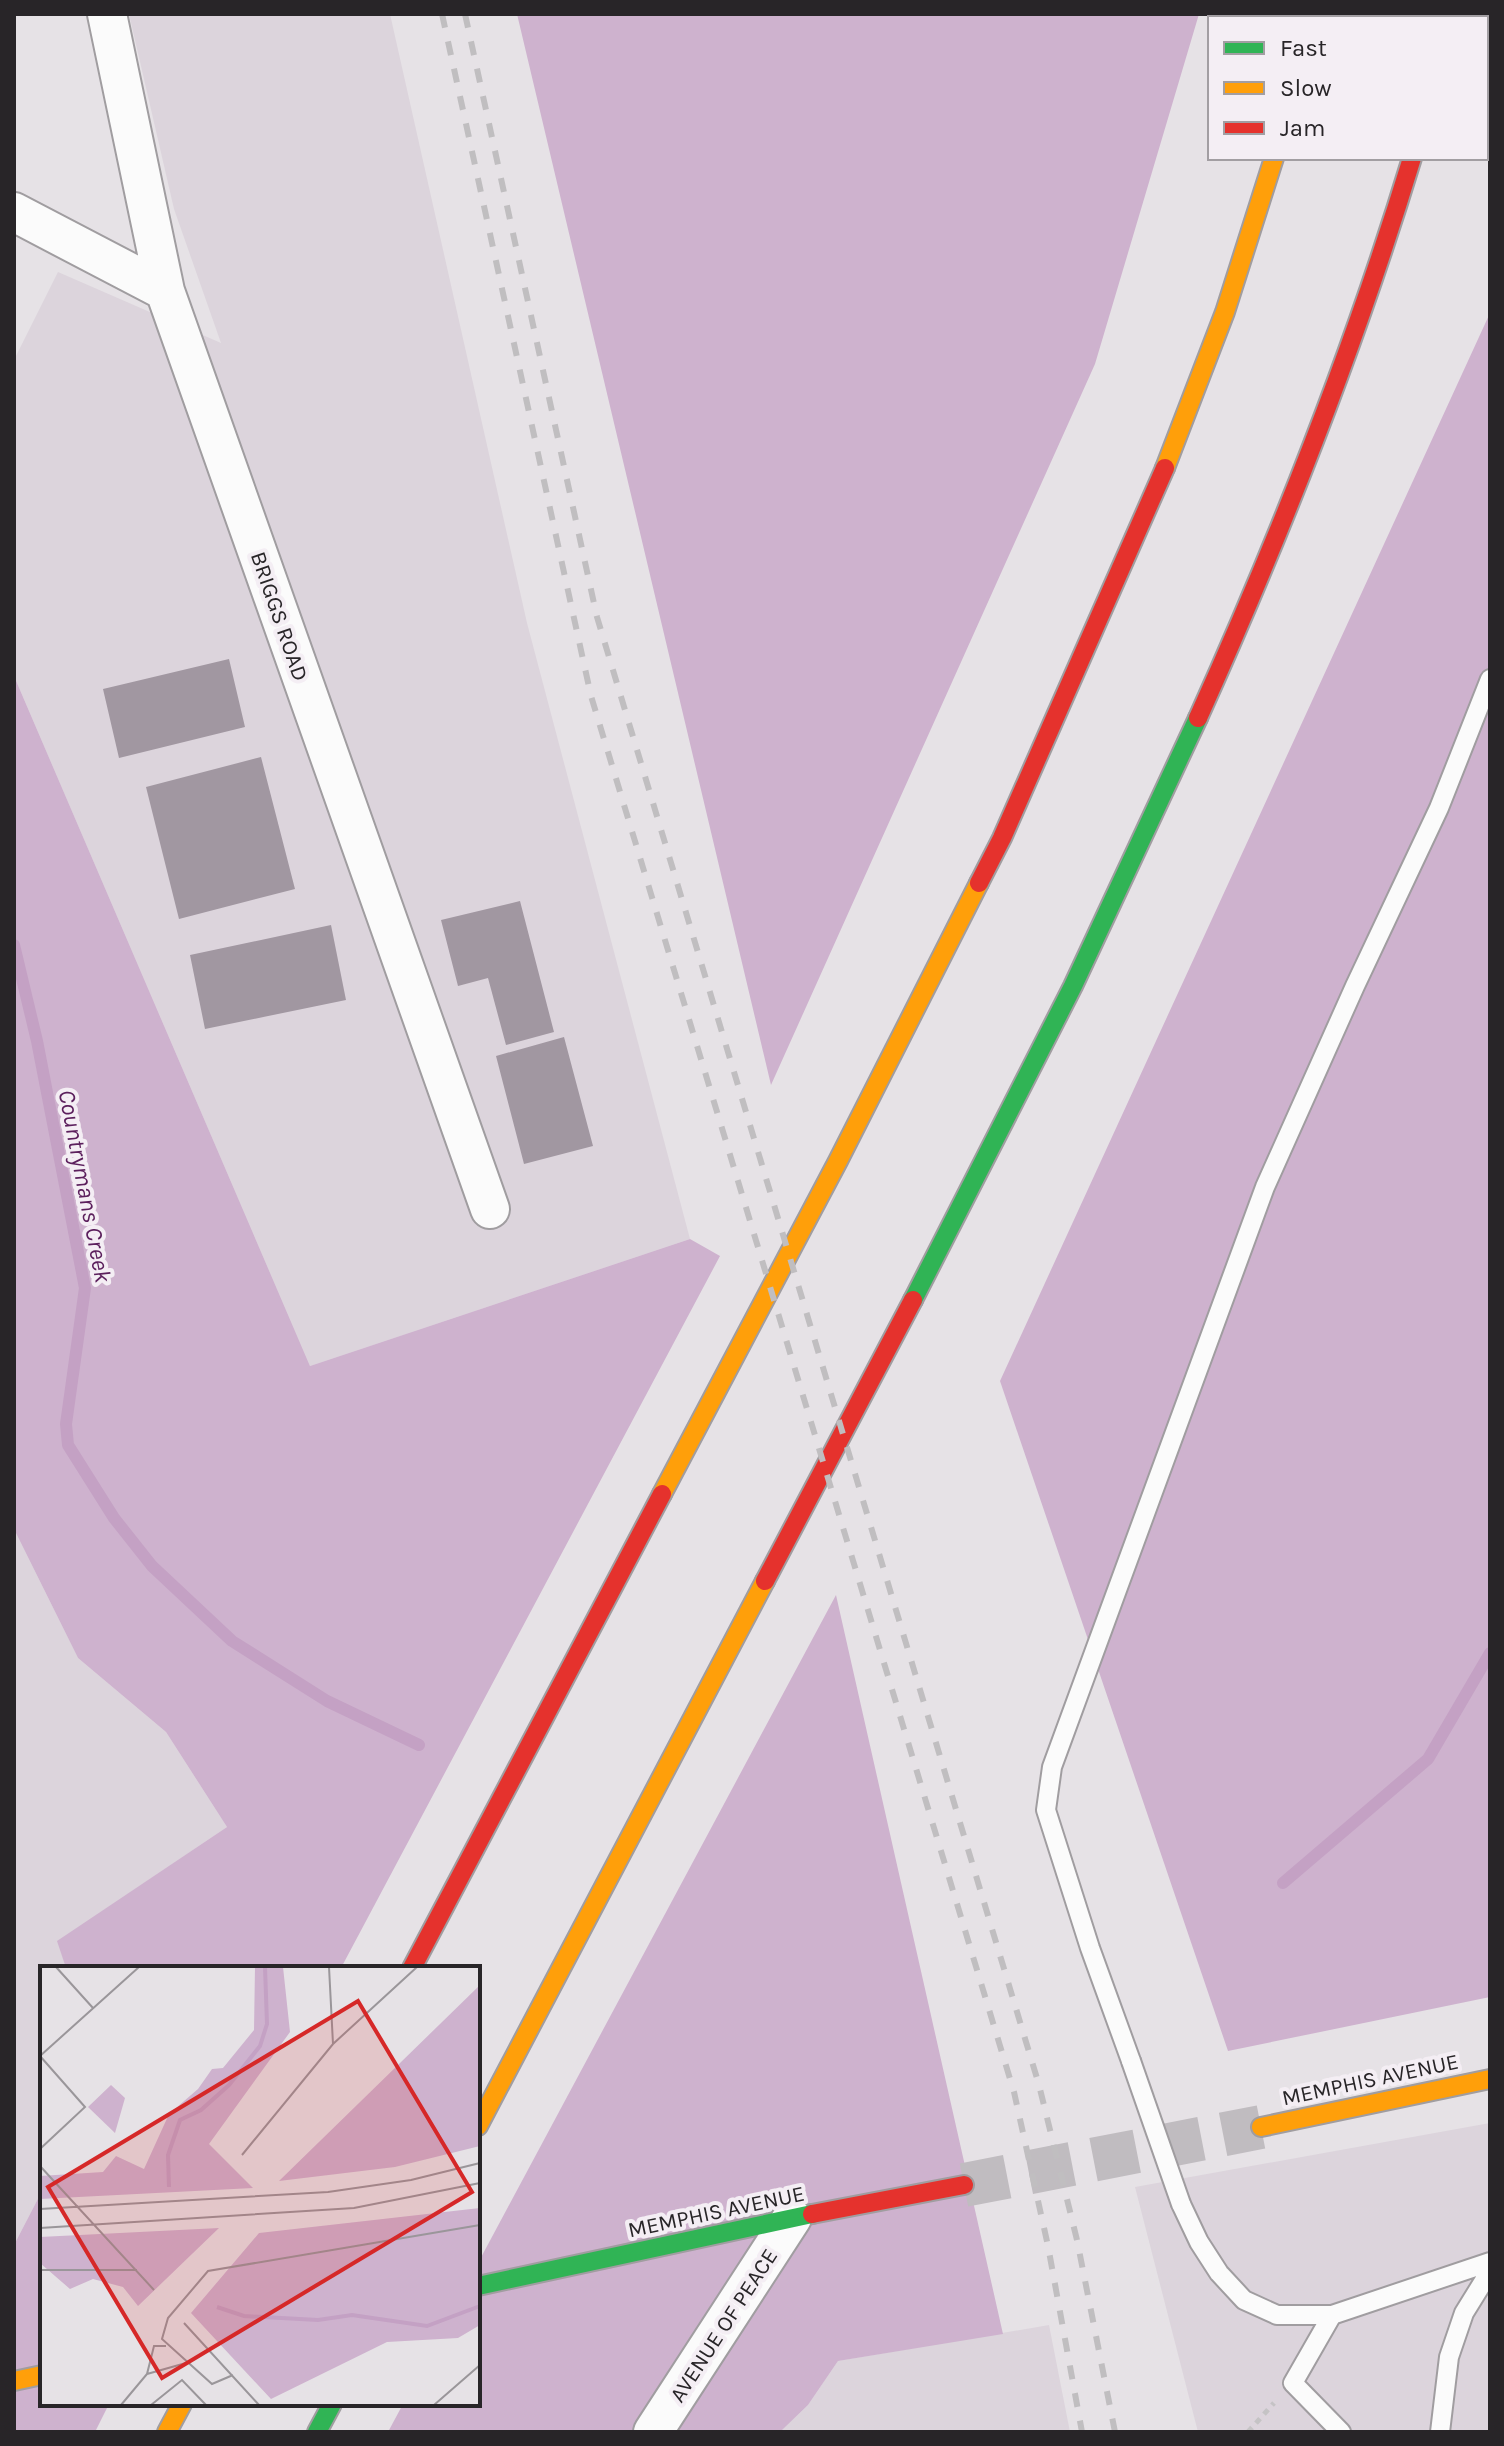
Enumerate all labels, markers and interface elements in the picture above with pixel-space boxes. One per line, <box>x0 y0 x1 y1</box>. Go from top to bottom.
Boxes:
legend <box>1208 16 1488 160</box>
text: Fast <box>1280 34 1327 62</box>
text: Slow <box>1280 74 1332 102</box>
text: Jam <box>1280 114 1325 142</box>
street label: BRIGGS ROAD <box>245 548 313 684</box>
water label: Countrymans Creek <box>53 1087 118 1285</box>
inset map <box>40 1966 480 2406</box>
street label: MEMPHIS AVENUE <box>1280 2049 1461 2111</box>
street label: MEMPHIS AVENUE <box>626 2181 807 2243</box>
street label: AVENUE OF PEACE <box>665 2244 783 2407</box>

